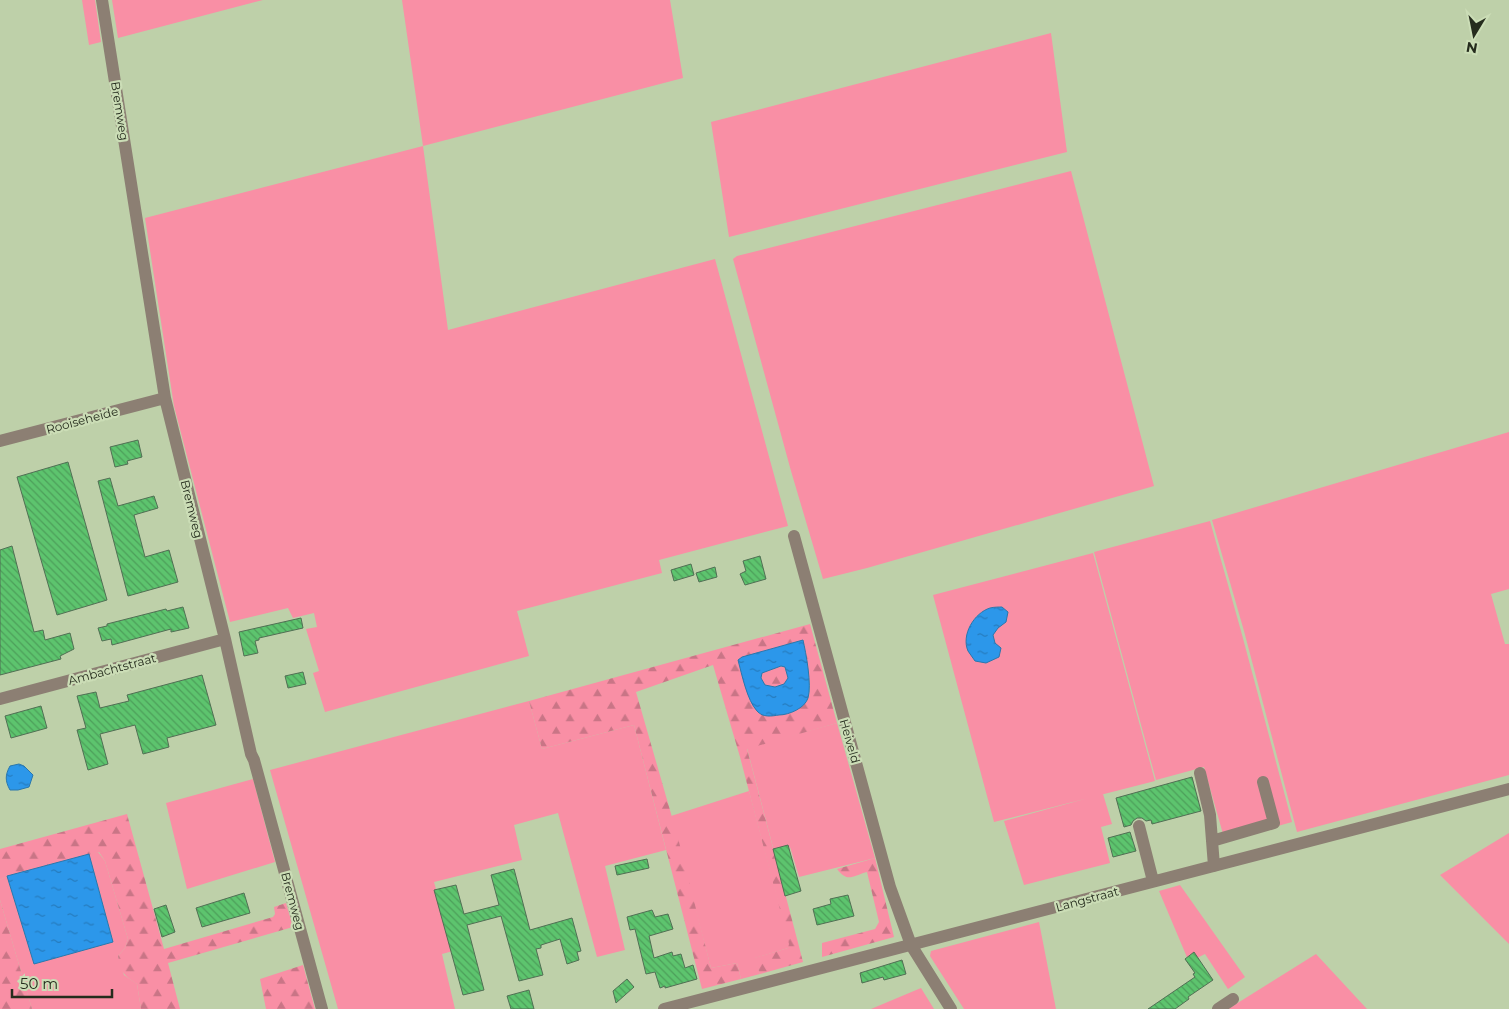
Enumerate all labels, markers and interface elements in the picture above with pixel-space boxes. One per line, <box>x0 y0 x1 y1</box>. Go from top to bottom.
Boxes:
north arrow <box>1449 10 1499 60</box>
text: N <box>1465 38 1479 58</box>
street label: Bremweg <box>108 80 132 142</box>
street label: Rooiseheide <box>44 403 120 437</box>
street label: Bremweg <box>178 478 206 540</box>
street label: Ambachtstraat <box>66 650 158 688</box>
street label: Heiveld <box>837 717 863 765</box>
street label: Bremweg <box>278 870 308 932</box>
street label: Langstraat <box>1054 883 1120 915</box>
scale bar <box>12 966 112 998</box>
text: 50 m <box>20 974 58 993</box>

